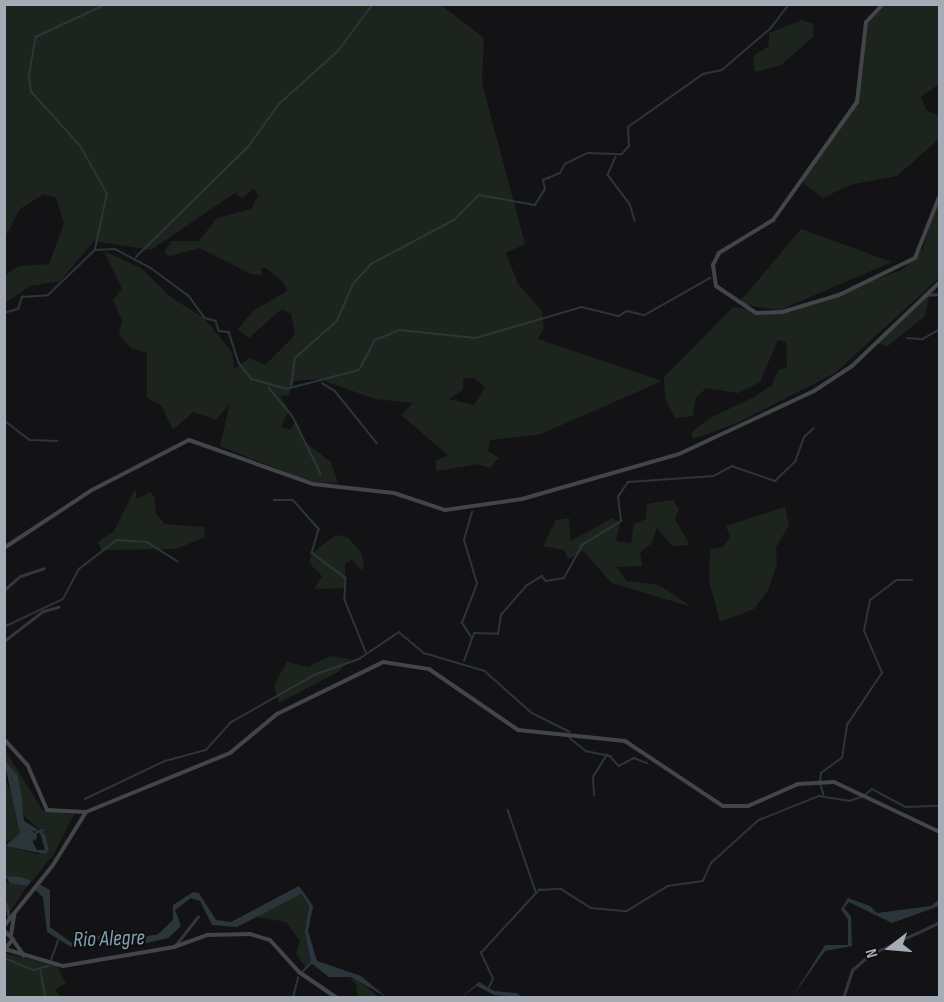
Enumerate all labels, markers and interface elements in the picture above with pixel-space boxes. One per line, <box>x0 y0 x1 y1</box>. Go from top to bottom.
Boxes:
north arrow <box>860 918 920 978</box>
water label: Rio Alegre <box>73 925 145 953</box>
text: N <box>862 946 883 960</box>

